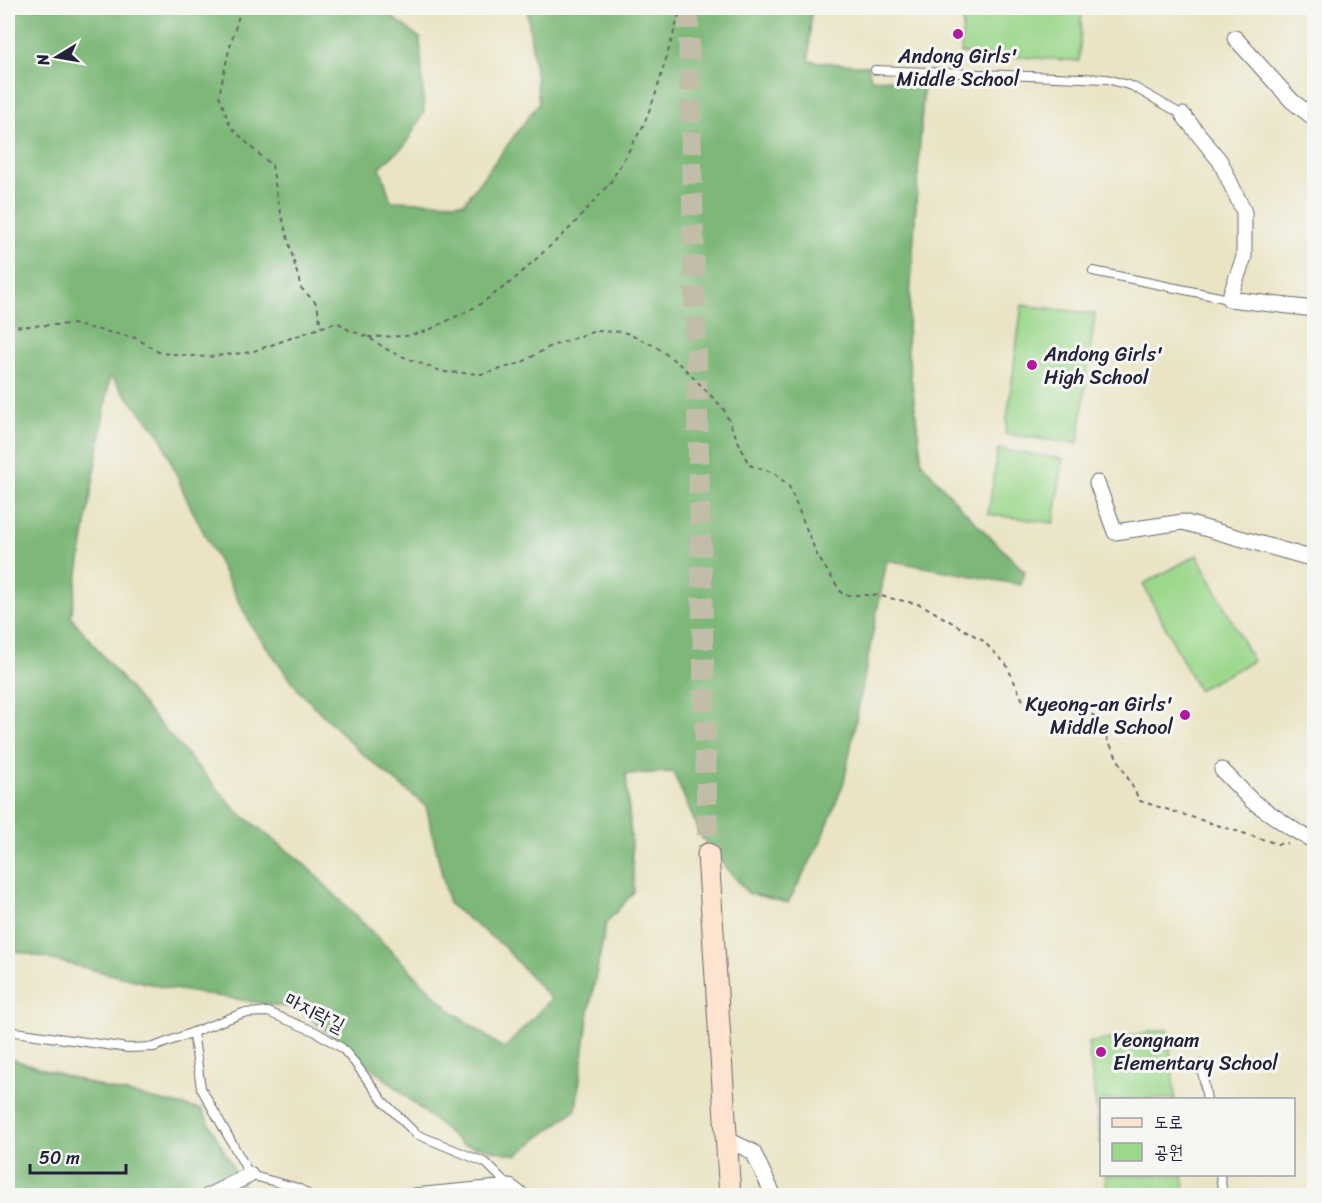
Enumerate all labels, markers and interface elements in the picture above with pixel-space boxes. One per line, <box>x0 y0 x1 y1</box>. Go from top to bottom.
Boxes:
north arrow <box>27 27 87 87</box>
marker: Andong Girls' Middle School <box>951 27 965 41</box>
place label: Andong Girls' Middle School <box>897 39 1020 97</box>
text: N <box>27 51 58 69</box>
place label: Andong Girls' High School <box>1043 337 1163 395</box>
marker: Andong Girls' High School <box>1025 358 1039 372</box>
place label: Kyeong-an Girls' Middle School <box>1025 687 1173 745</box>
marker: Kyeong-an Girls' Middle School <box>1178 708 1192 722</box>
street label: 마지락길 <box>278 982 351 1043</box>
place label: Yeongnam Elementary School <box>1113 1023 1278 1081</box>
marker: Yeongnam Elementary School <box>1094 1045 1108 1059</box>
legend <box>1100 1098 1295 1176</box>
text: 도로 <box>1154 1106 1183 1138</box>
text: 공원 <box>1154 1136 1183 1168</box>
scale bar <box>30 1137 126 1175</box>
text: 50 m <box>39 1142 80 1174</box>

